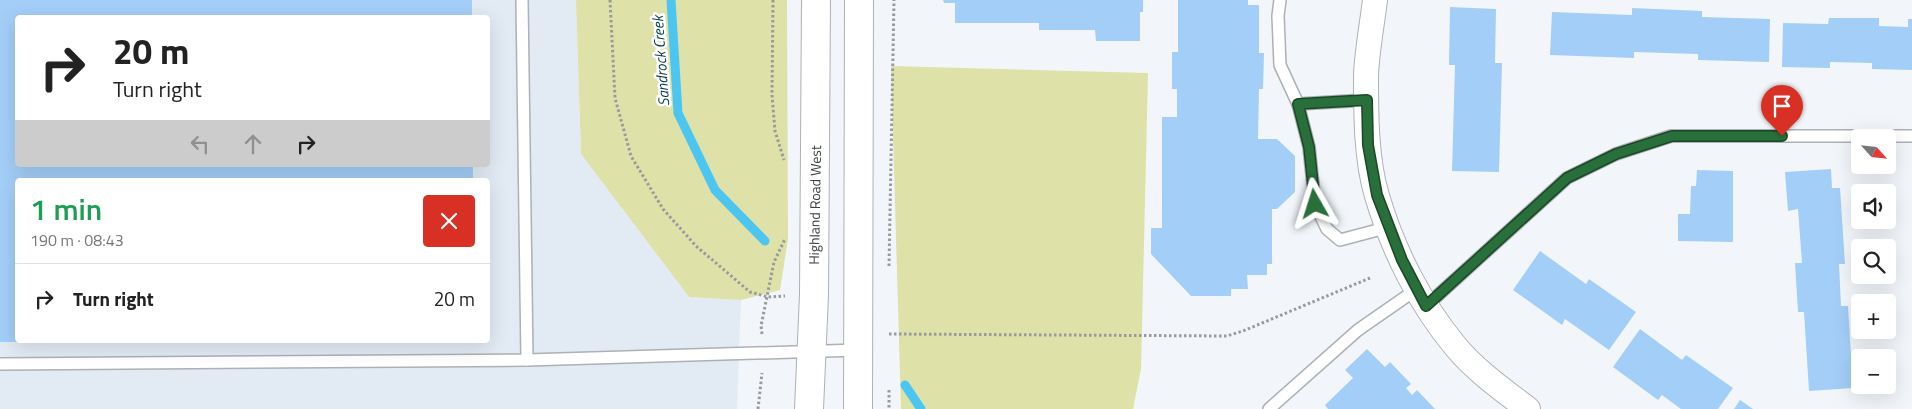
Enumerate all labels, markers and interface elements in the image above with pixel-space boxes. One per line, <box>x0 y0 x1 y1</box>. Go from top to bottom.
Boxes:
water label: Sandrock Creek <box>646 13 675 107</box>
text: 20 m <box>113 24 189 78</box>
icon: right <box>30 35 95 100</box>
text: Turn right <box>113 72 202 106</box>
pin <box>1761 85 1803 136</box>
icon: arrive <box>1768 92 1796 120</box>
north arrow <box>1851 129 1896 174</box>
map controls <box>1851 129 1896 394</box>
icon: left <box>186 130 214 158</box>
icon: ahead <box>239 130 267 158</box>
icon: right <box>292 130 320 158</box>
street label: Highland Road West <box>803 145 826 265</box>
position arrow <box>1288 177 1340 229</box>
button: sound <box>1851 184 1896 229</box>
text: 1 min <box>30 186 102 232</box>
button: close <box>423 195 475 247</box>
text: 190 m · 08:43 <box>30 228 124 252</box>
button: search <box>1851 239 1896 284</box>
text: Turn right <box>73 284 154 313</box>
text: 20 m <box>434 284 475 313</box>
icon: right <box>30 285 58 313</box>
button: + <box>1851 294 1896 339</box>
button: − <box>1851 349 1896 394</box>

